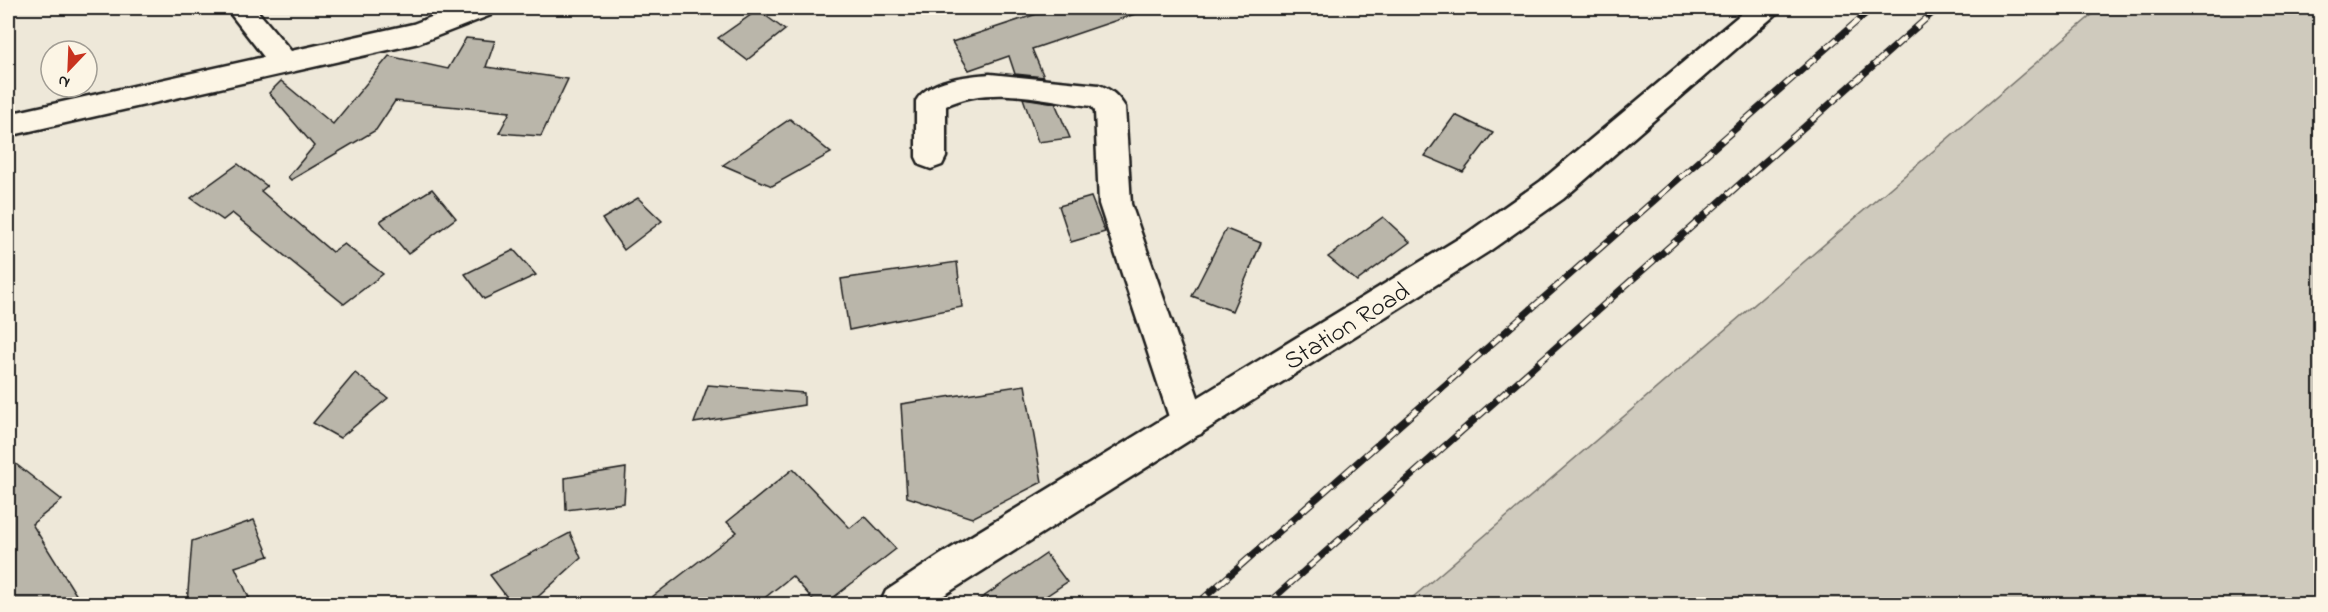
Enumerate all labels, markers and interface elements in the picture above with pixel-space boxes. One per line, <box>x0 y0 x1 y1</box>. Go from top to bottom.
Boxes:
north arrow <box>39 39 99 99</box>
text: N <box>54 68 74 94</box>
street label: Station Road <box>1277 274 1418 381</box>

